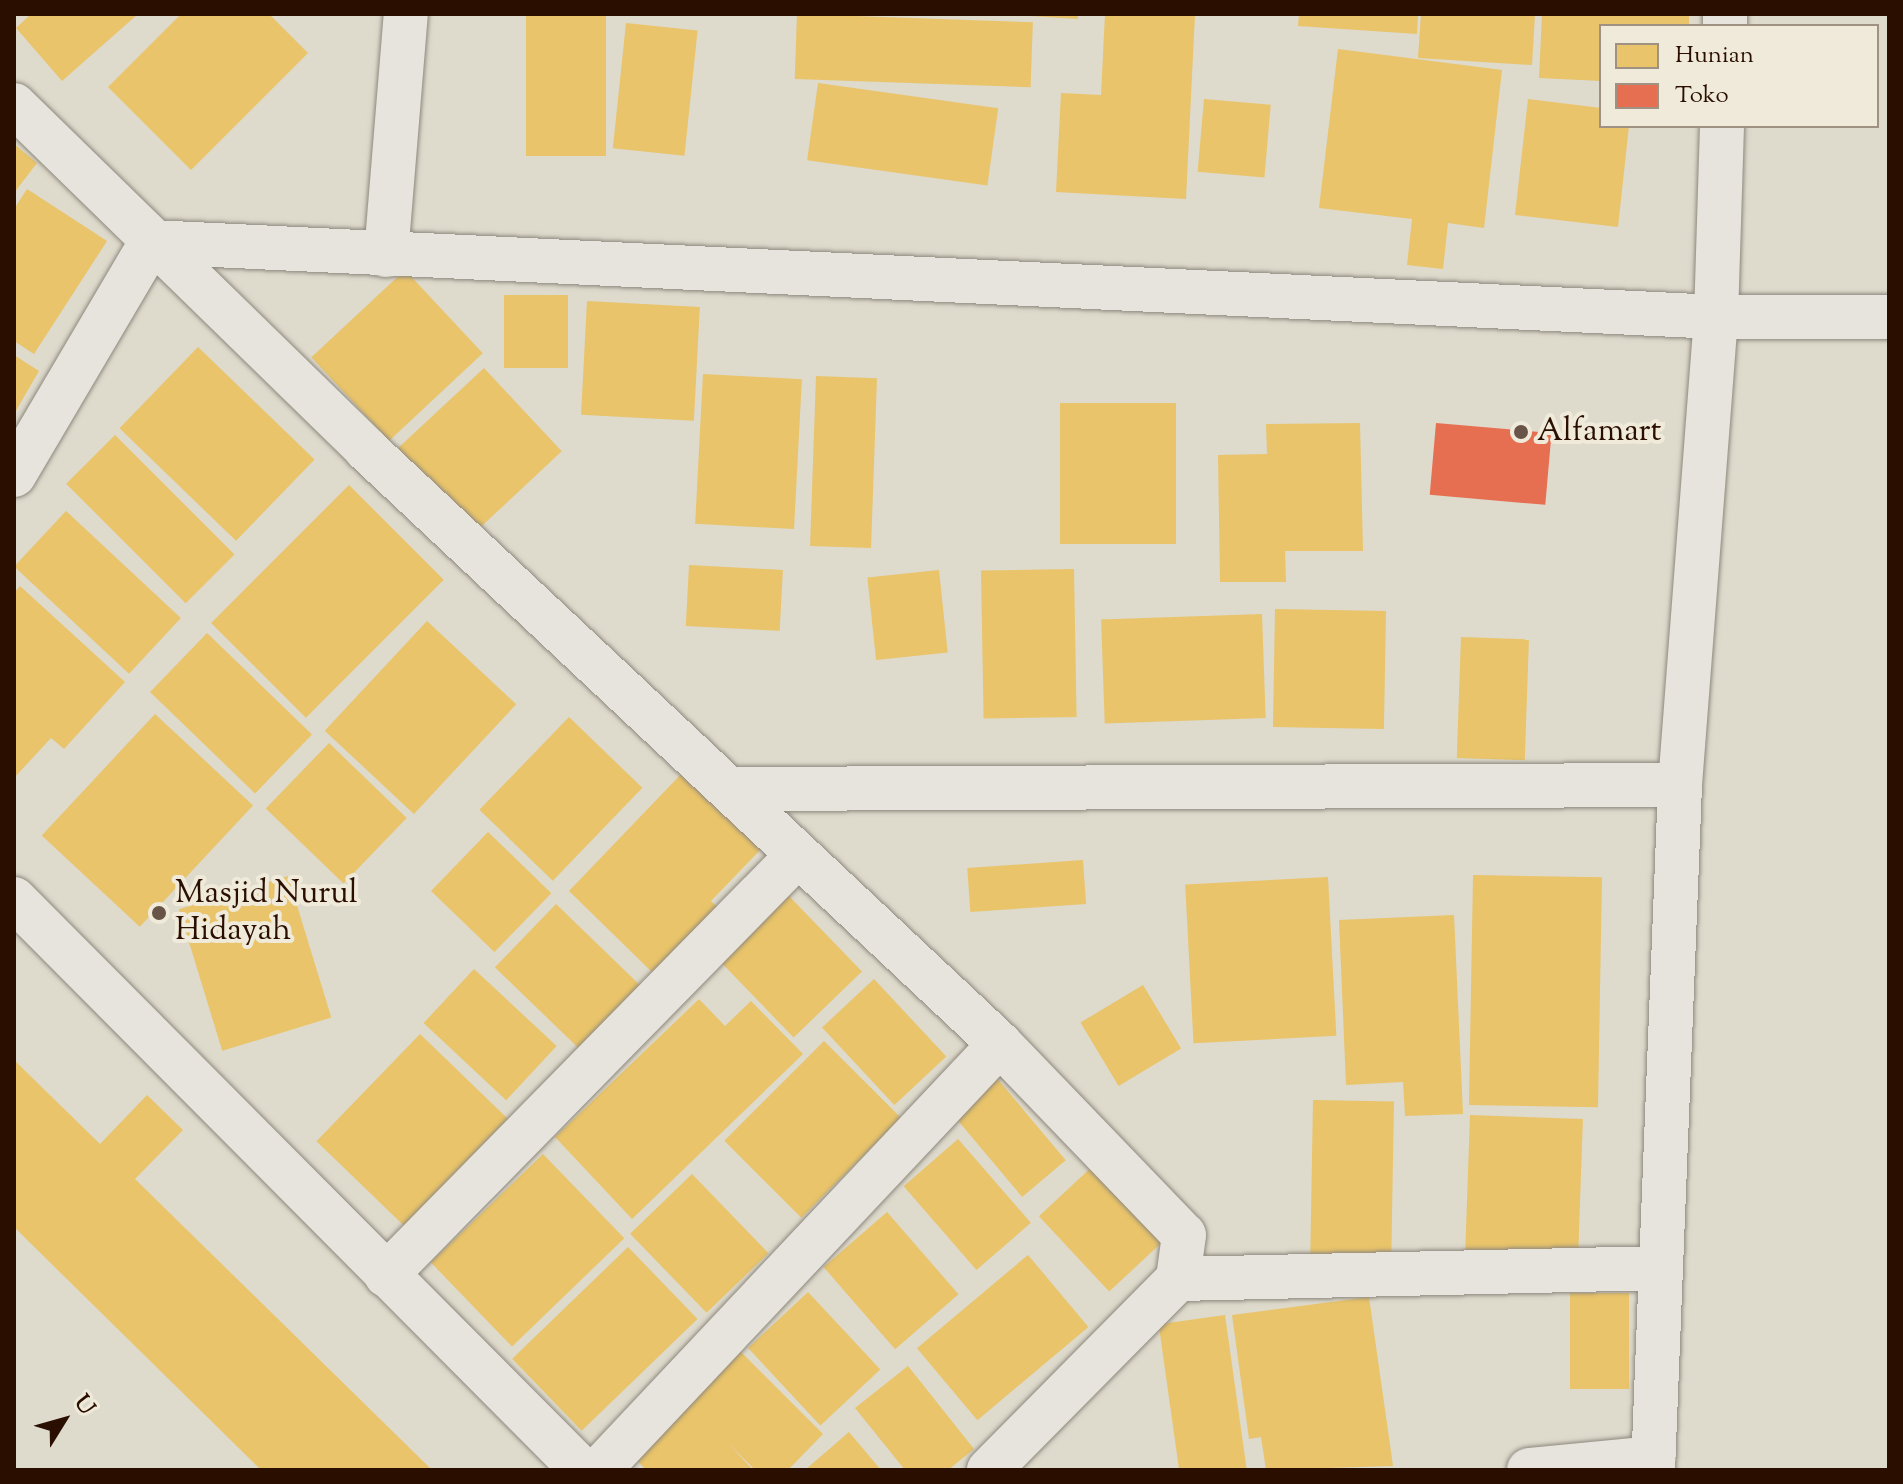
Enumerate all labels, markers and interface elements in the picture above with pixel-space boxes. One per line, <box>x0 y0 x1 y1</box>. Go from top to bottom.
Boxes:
legend <box>1599 24 1879 128</box>
text: Hunian <box>1675 39 1754 73</box>
text: Toko <box>1675 79 1729 113</box>
place label: Alfamart <box>1537 413 1661 451</box>
marker: Alfamart <box>1512 423 1530 441</box>
place label: Masjid Nurul Hidayah <box>175 876 358 951</box>
marker: Masjid Nurul Hidayah <box>150 904 168 922</box>
north arrow <box>24 1380 104 1460</box>
text: U <box>65 1389 101 1422</box>

